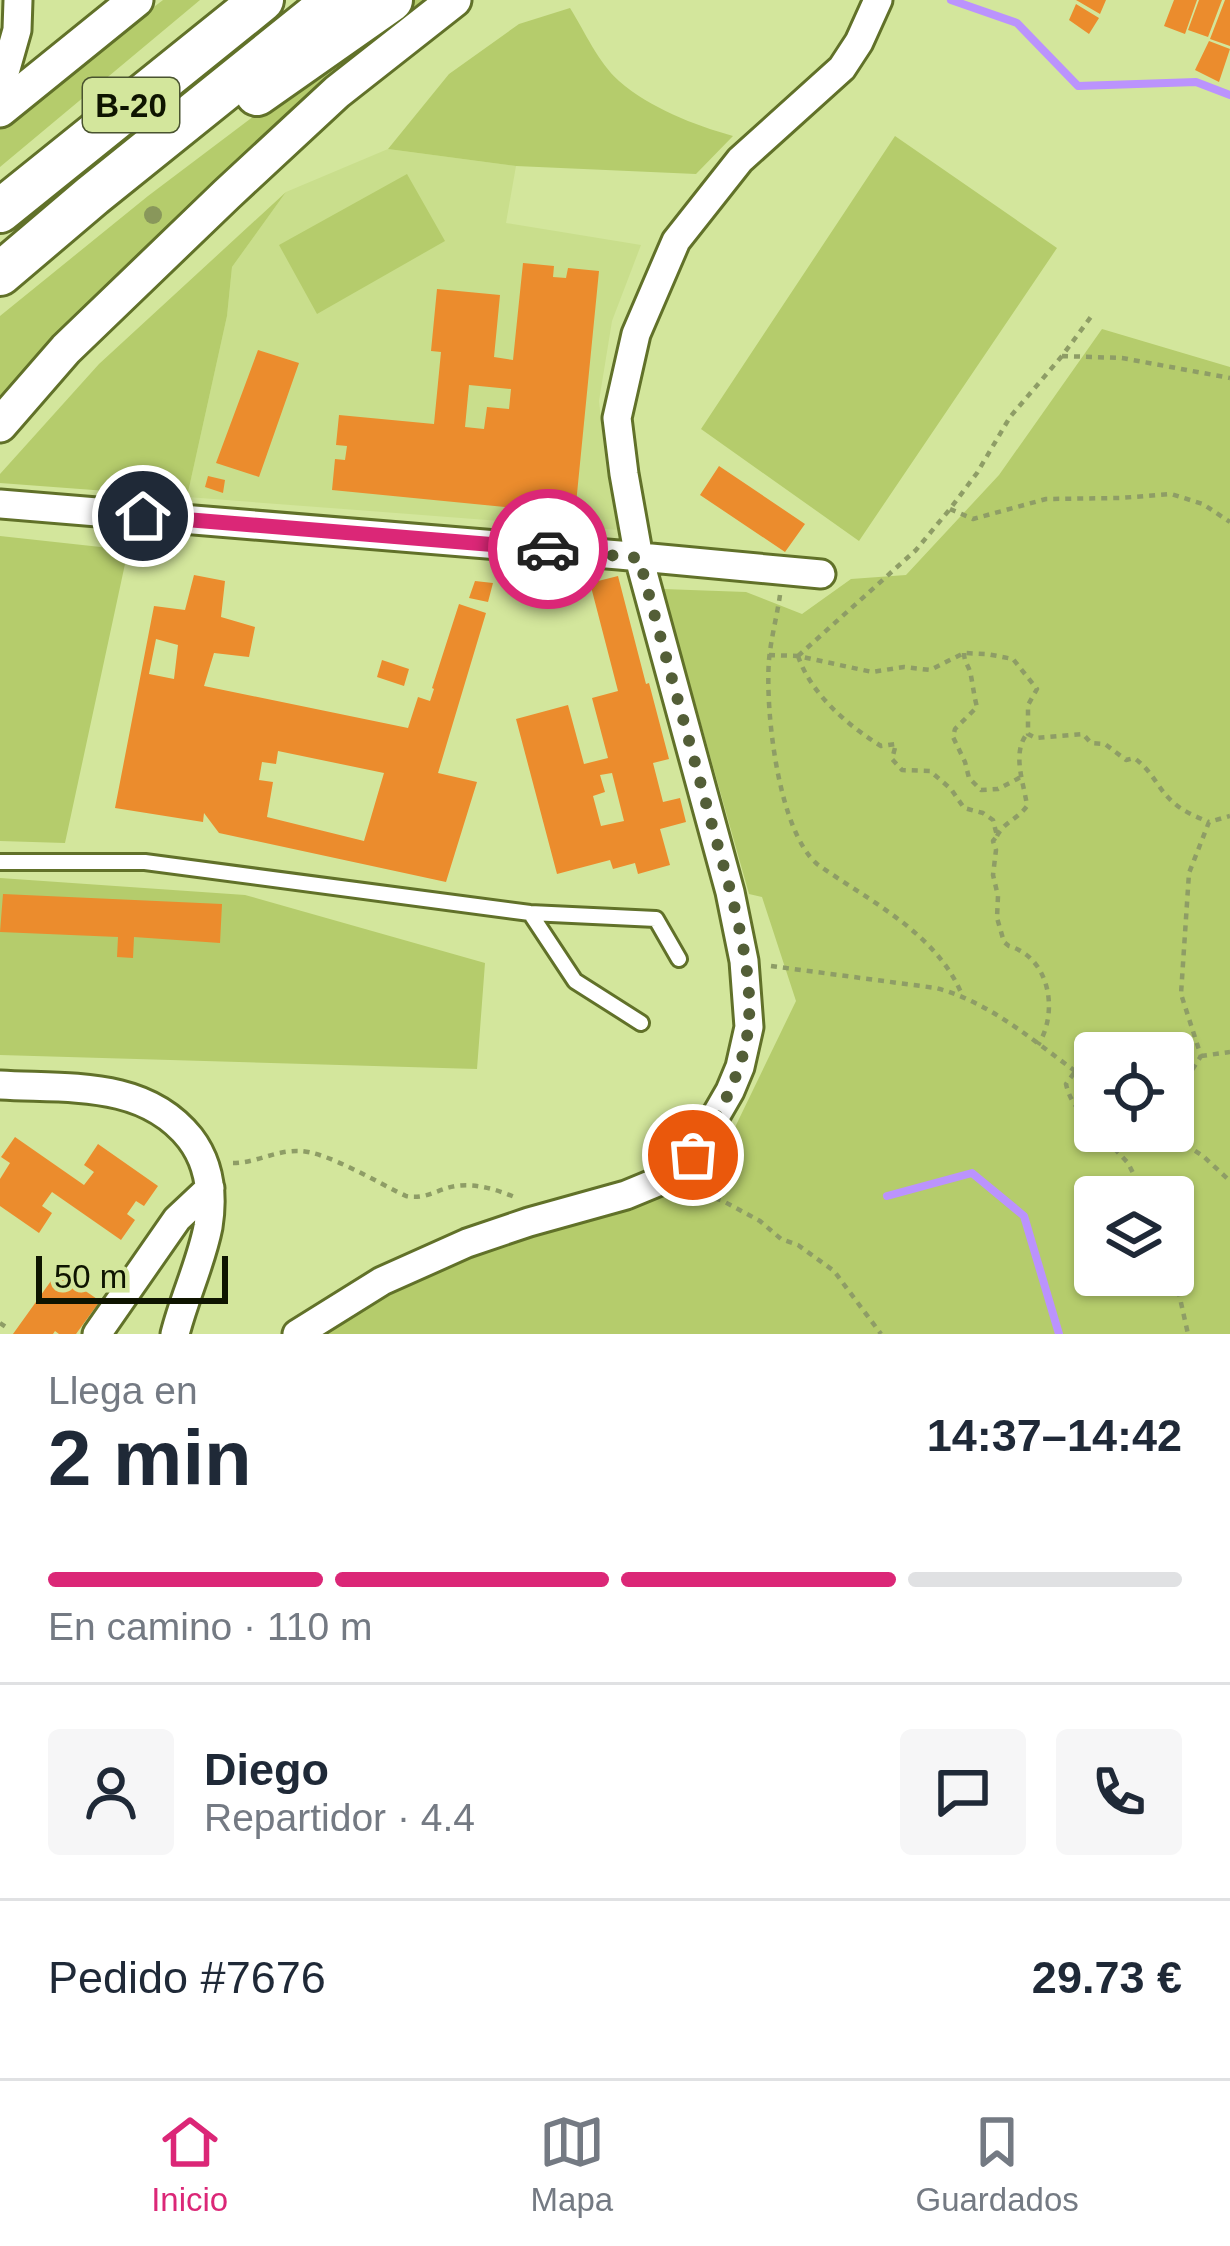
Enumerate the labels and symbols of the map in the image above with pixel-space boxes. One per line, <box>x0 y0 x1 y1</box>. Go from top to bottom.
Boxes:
road number: B-20 <box>83 78 179 132</box>
pin <box>92 465 194 567</box>
courier <box>488 489 608 609</box>
pin <box>642 1104 744 1206</box>
scale bar <box>36 1250 228 1303</box>

